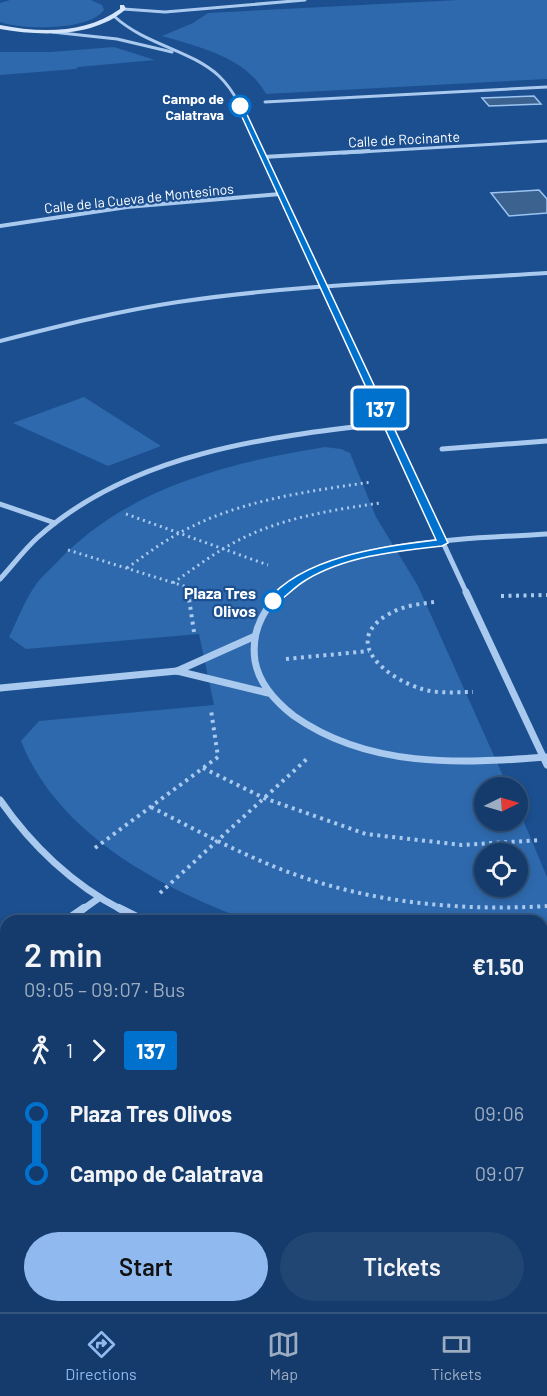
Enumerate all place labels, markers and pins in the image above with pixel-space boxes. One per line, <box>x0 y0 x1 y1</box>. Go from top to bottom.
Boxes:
place label: Campo de Calatrava <box>162 90 224 123</box>
marker: Campo de Calatrava <box>229 95 251 117</box>
place label: Plaza Tres Olivos <box>184 583 256 620</box>
marker: Plaza Tres Olivos <box>262 590 284 612</box>

